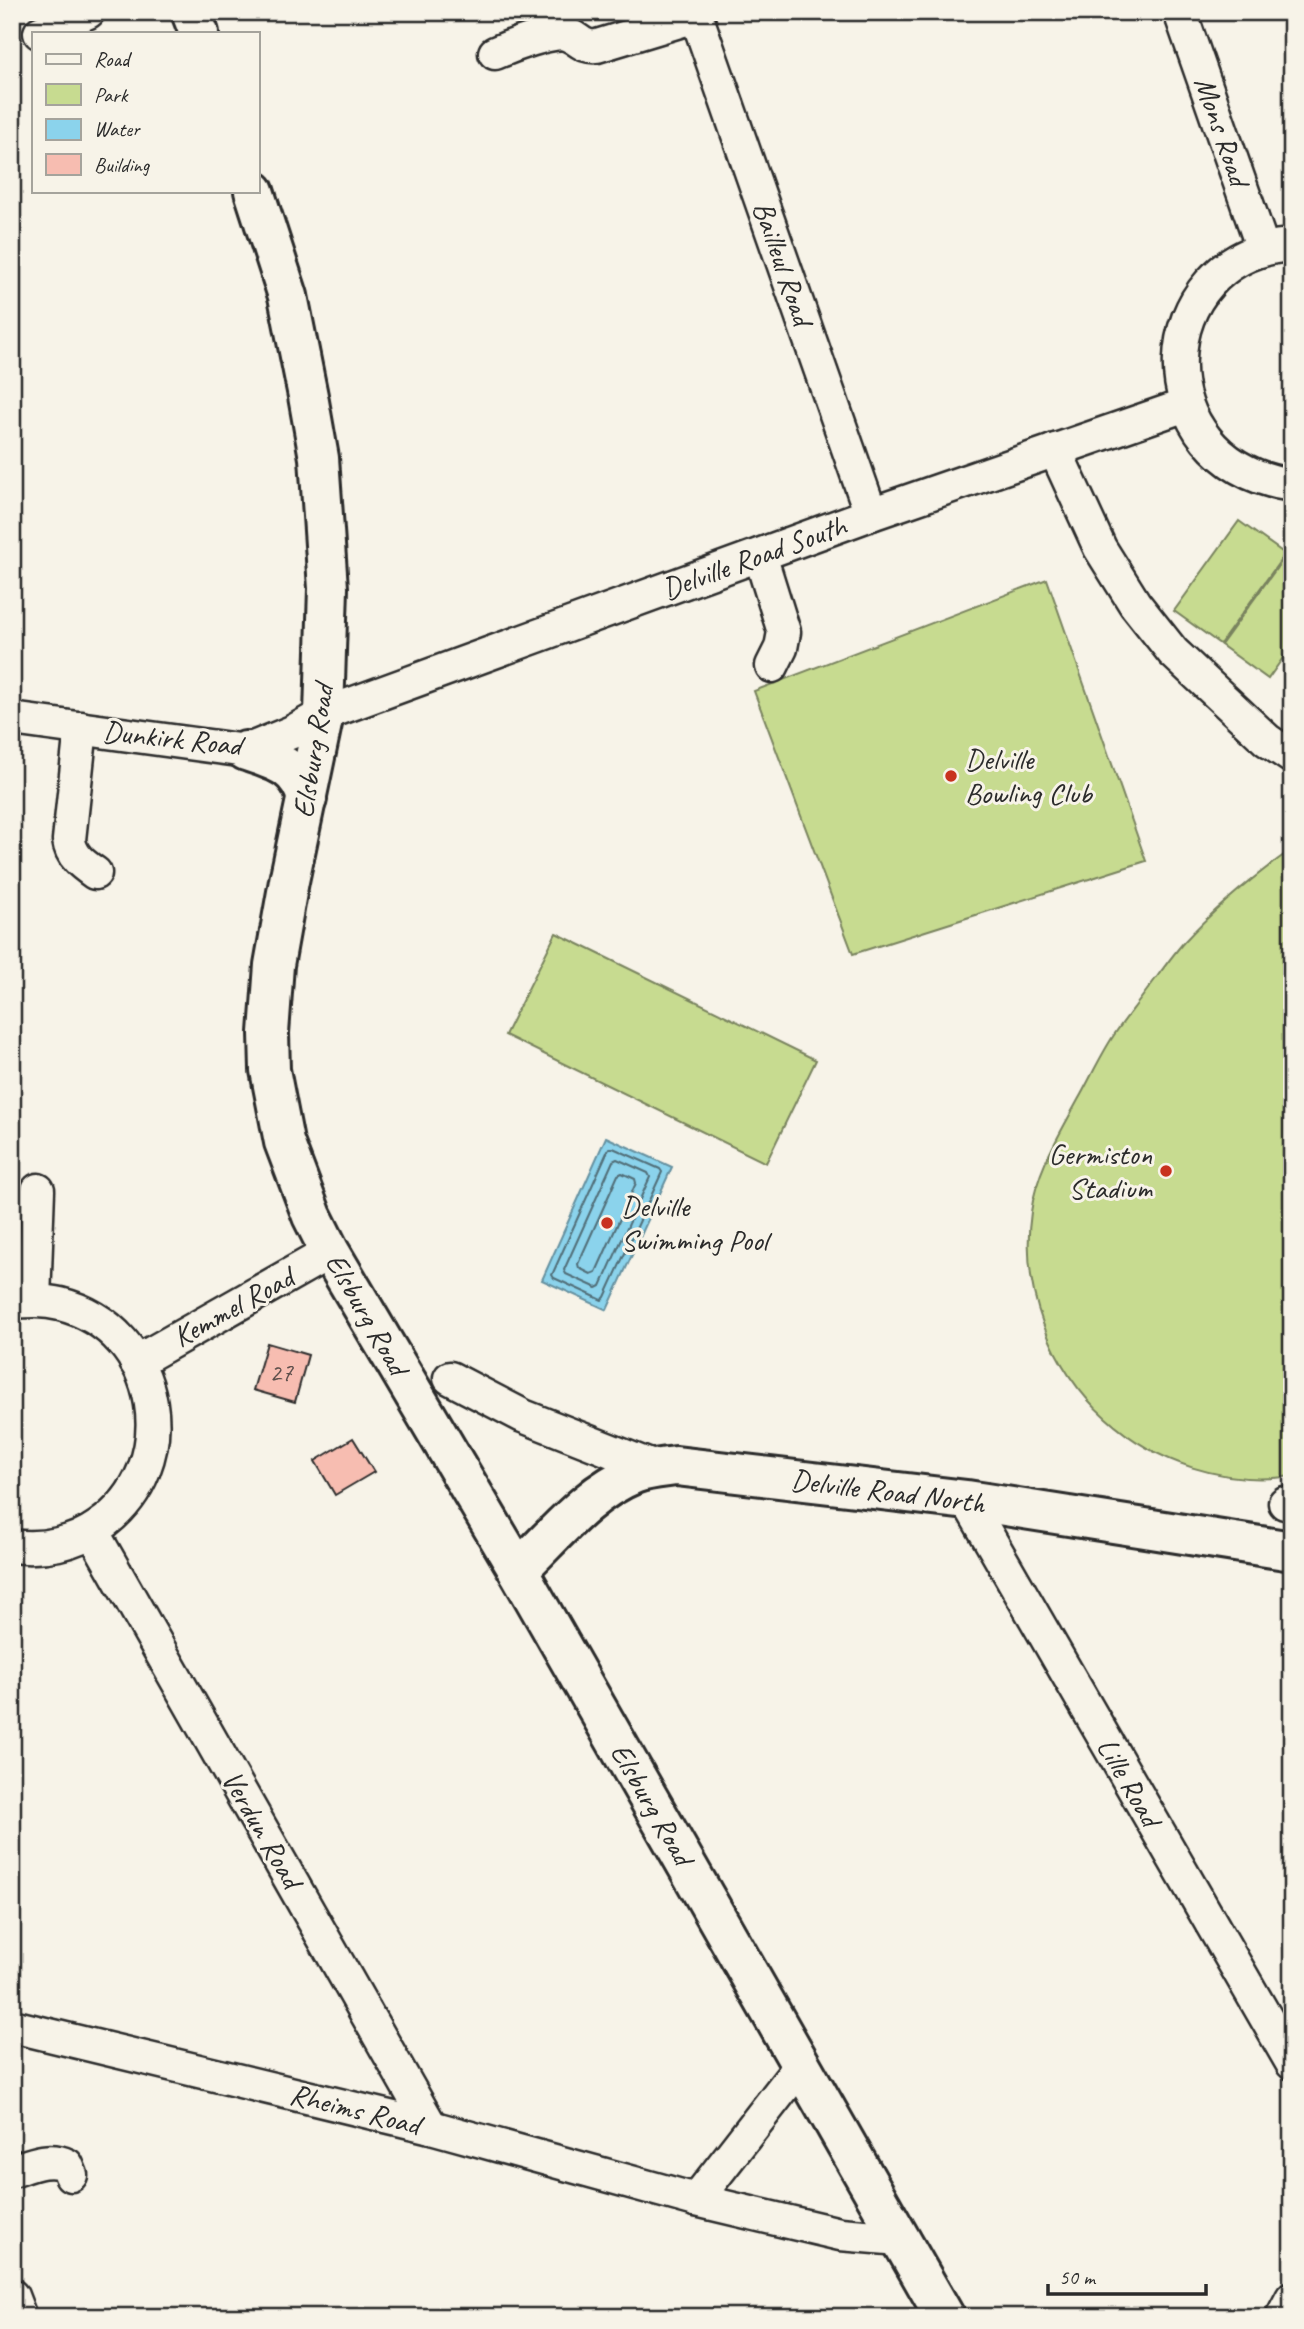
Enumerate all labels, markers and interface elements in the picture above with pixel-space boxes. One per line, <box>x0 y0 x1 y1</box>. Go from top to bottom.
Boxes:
legend <box>32 32 259 192</box>
text: Road <box>94 46 133 72</box>
street label: Mons Road <box>1186 71 1260 194</box>
text: Park <box>94 82 129 108</box>
text: Water <box>94 116 141 142</box>
text: Building <box>94 152 151 178</box>
street label: Bailleul Road <box>744 196 823 334</box>
street label: Delville Road South <box>657 505 853 608</box>
street label: Elsburg Road <box>284 677 343 820</box>
street label: Dunkirk Road <box>101 712 247 765</box>
place label: Delville Bowling Club <box>965 740 1094 812</box>
marker: Delville Bowling Club <box>943 768 959 784</box>
place label: Germiston Stadium <box>1049 1135 1153 1207</box>
marker: Germiston Stadium <box>1158 1163 1174 1179</box>
place label: Delville Swimming Pool <box>621 1187 772 1259</box>
marker: Delville Swimming Pool <box>599 1215 615 1231</box>
street label: Elsburg Road <box>317 1246 419 1385</box>
street label: Kemmel Road <box>166 1256 304 1356</box>
house number: 27 <box>269 1356 294 1389</box>
street label: Delville Road North <box>789 1460 988 1522</box>
street label: Lille Road <box>1088 1731 1172 1837</box>
street label: Elsburg Road <box>602 1736 704 1875</box>
street label: Verdun Road <box>213 1764 313 1898</box>
street label: Rheims Road <box>286 2075 428 2144</box>
scale bar <box>1048 2252 1206 2296</box>
text: 50 m <box>1059 2264 1097 2290</box>

